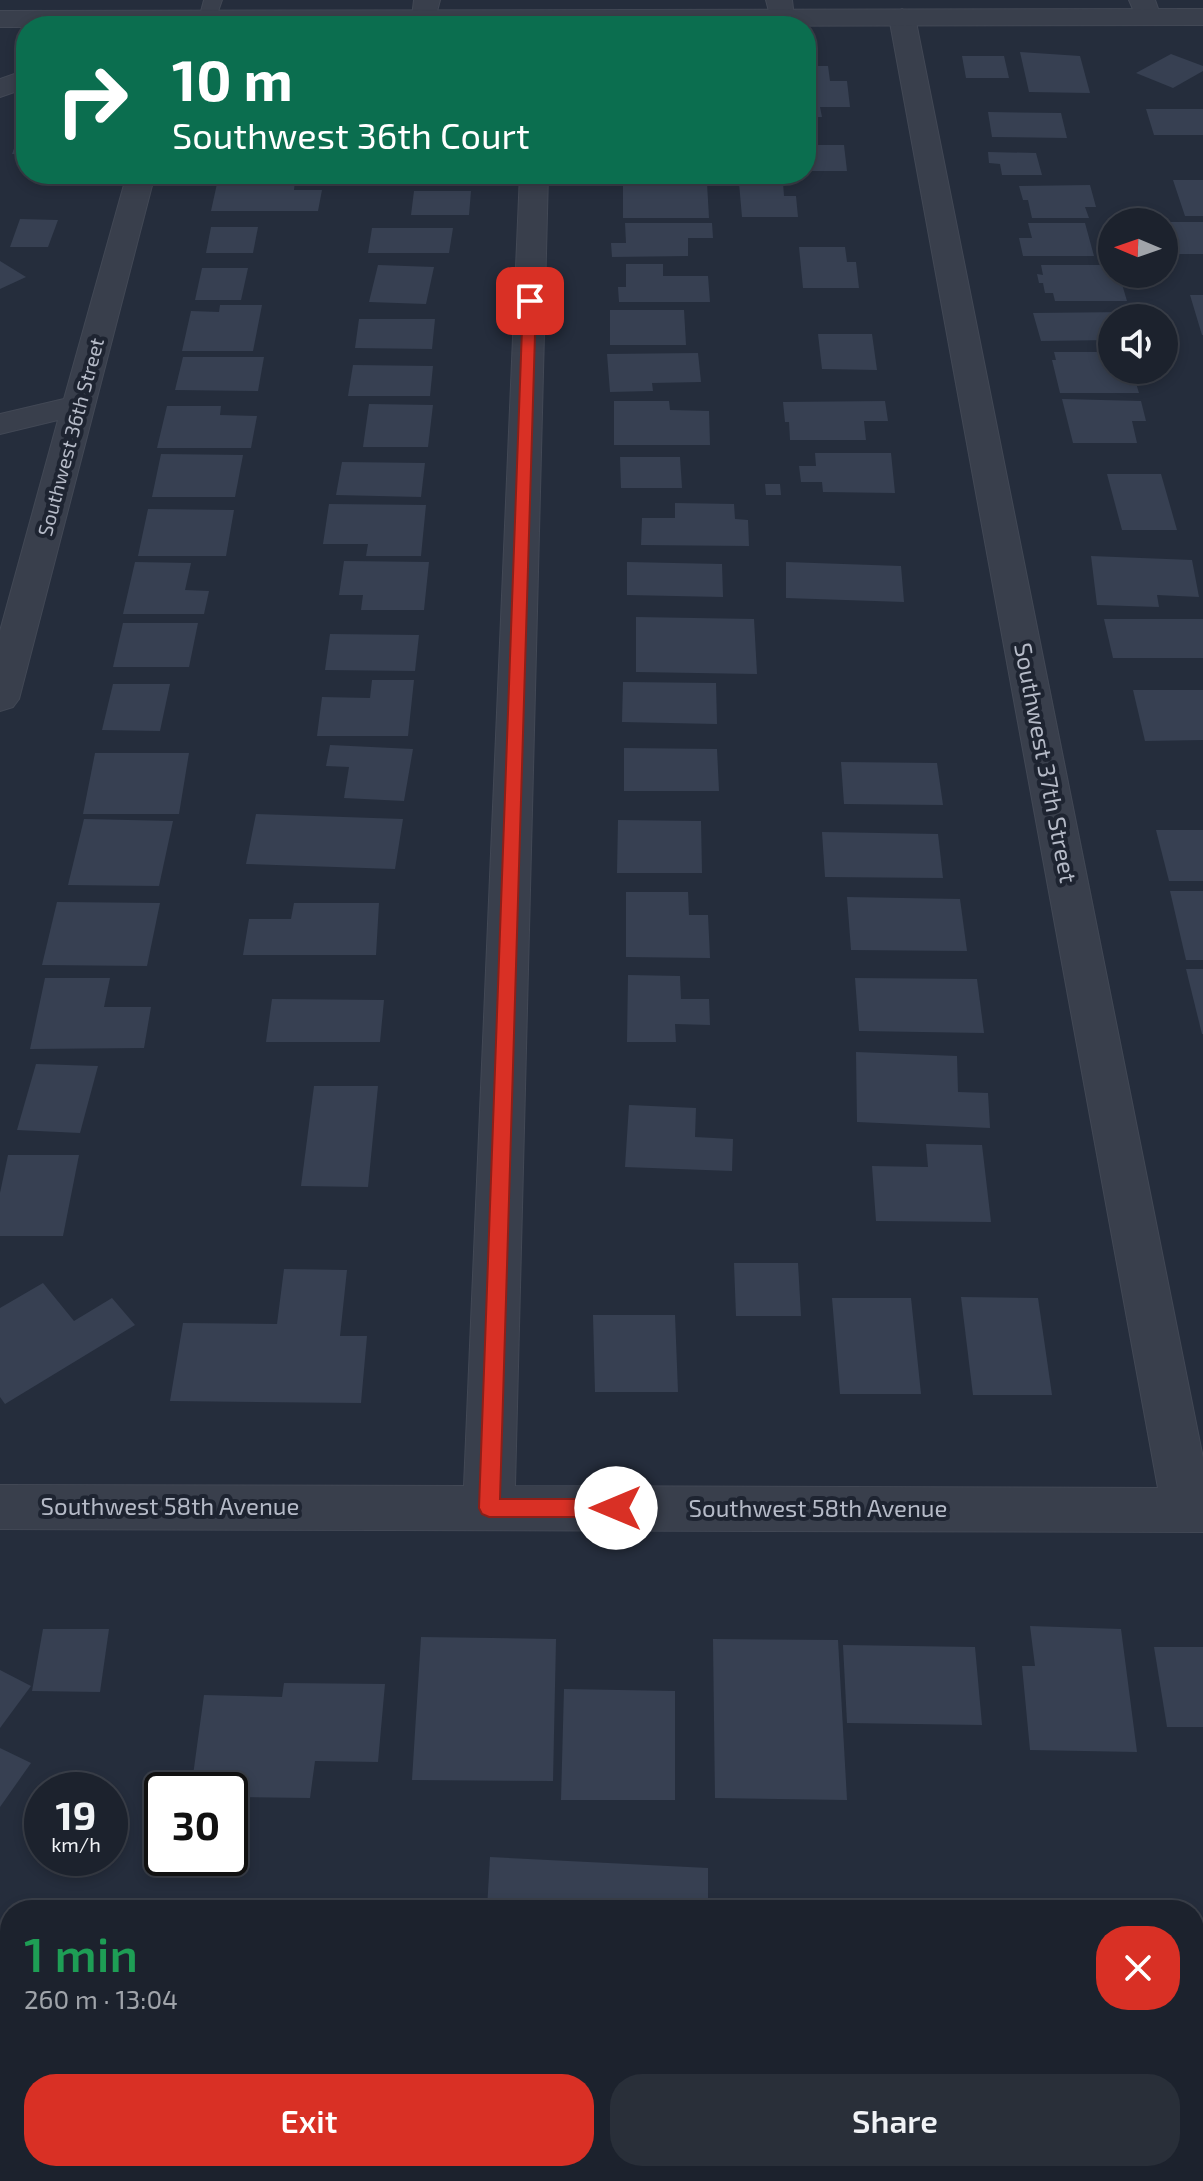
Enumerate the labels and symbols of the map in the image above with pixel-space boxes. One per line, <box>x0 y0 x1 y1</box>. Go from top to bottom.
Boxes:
north arrow <box>1098 208 1178 288</box>
pin <box>496 267 564 335</box>
street label: Southwest 36th Street <box>32 335 108 539</box>
street label: Southwest 37th Street <box>1009 640 1084 885</box>
position arrow <box>574 1466 658 1550</box>
street label: Southwest 58th Avenue <box>41 1491 299 1520</box>
street label: Southwest 58th Avenue <box>689 1493 947 1522</box>
speed limit sign: 30 <box>144 1772 248 1876</box>

